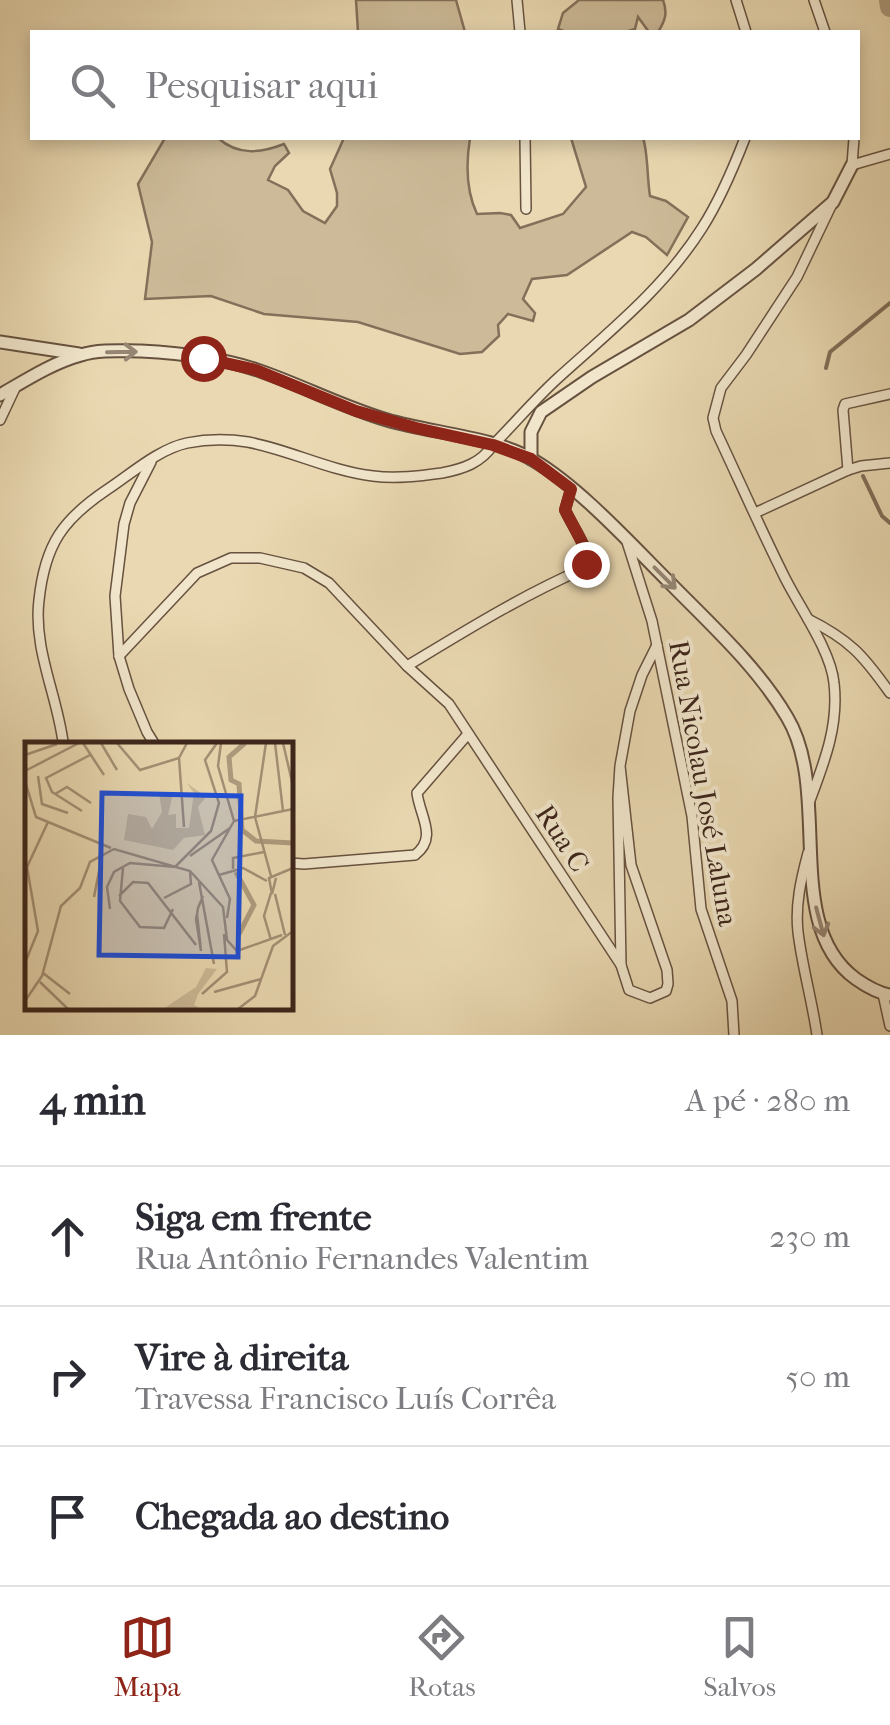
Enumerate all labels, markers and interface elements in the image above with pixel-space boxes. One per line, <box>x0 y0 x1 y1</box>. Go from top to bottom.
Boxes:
search box <box>30 30 860 140</box>
icon: search <box>65 58 120 113</box>
text: Pesquisar aqui <box>145 63 378 108</box>
route start <box>181 336 227 382</box>
one-way arrow <box>106 342 138 361</box>
route end <box>564 542 610 588</box>
one-way arrow <box>653 566 677 590</box>
street label: Rua Nicolau José Laluna <box>662 638 745 929</box>
inset map <box>25 742 292 1010</box>
street label: Rua C <box>529 798 596 878</box>
one-way arrow <box>811 906 830 937</box>
text: 4 min <box>40 1076 146 1125</box>
text: A pé · 280 m <box>685 1082 850 1119</box>
text: Siga em frente <box>135 1195 372 1240</box>
icon: ahead <box>40 1209 95 1264</box>
text: 230 m <box>769 1218 850 1255</box>
text: Rua Antônio Fernandes Valentim <box>135 1240 589 1277</box>
text: Vire à direita <box>135 1335 348 1380</box>
icon: right <box>40 1349 95 1404</box>
text: 50 m <box>785 1358 850 1395</box>
text: Travessa Francisco Luís Corrêa <box>135 1380 556 1417</box>
icon: arrive <box>40 1489 95 1544</box>
text: Chegada ao destino <box>135 1494 449 1539</box>
tab: Mapa <box>114 1610 181 1703</box>
tab: Rotas <box>408 1610 476 1703</box>
tab: Salvos <box>703 1610 776 1703</box>

